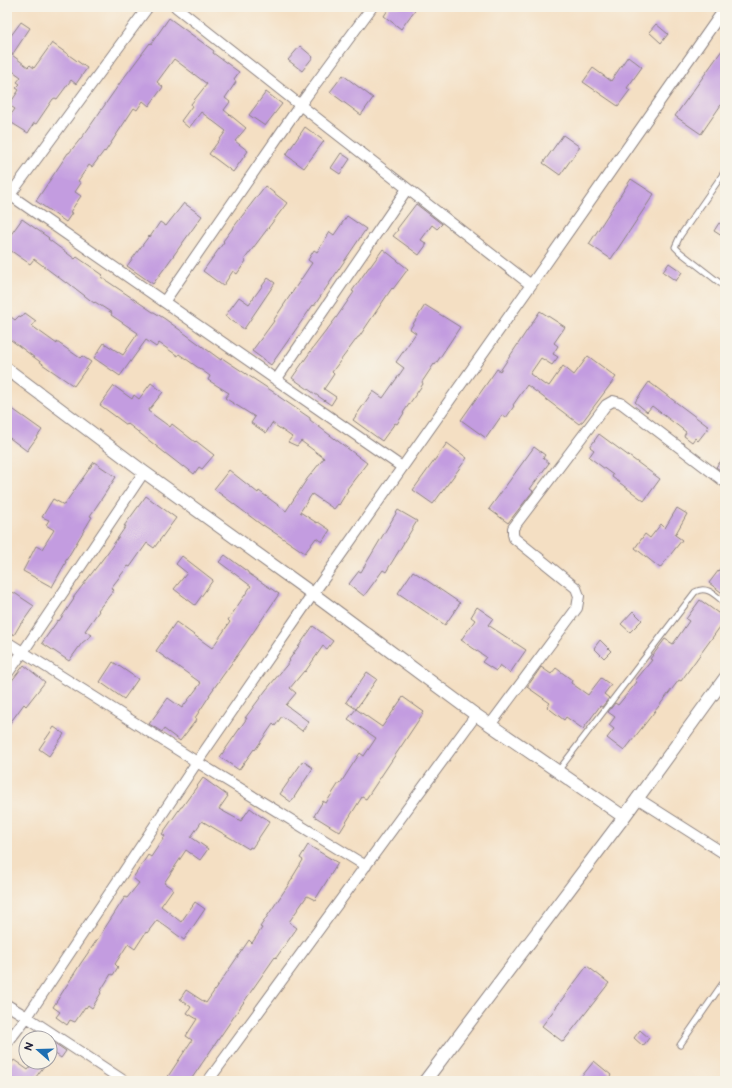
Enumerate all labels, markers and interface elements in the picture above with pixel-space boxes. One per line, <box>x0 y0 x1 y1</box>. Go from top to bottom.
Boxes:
north arrow <box>18 1030 58 1070</box>
text: N <box>22 1041 37 1053</box>

